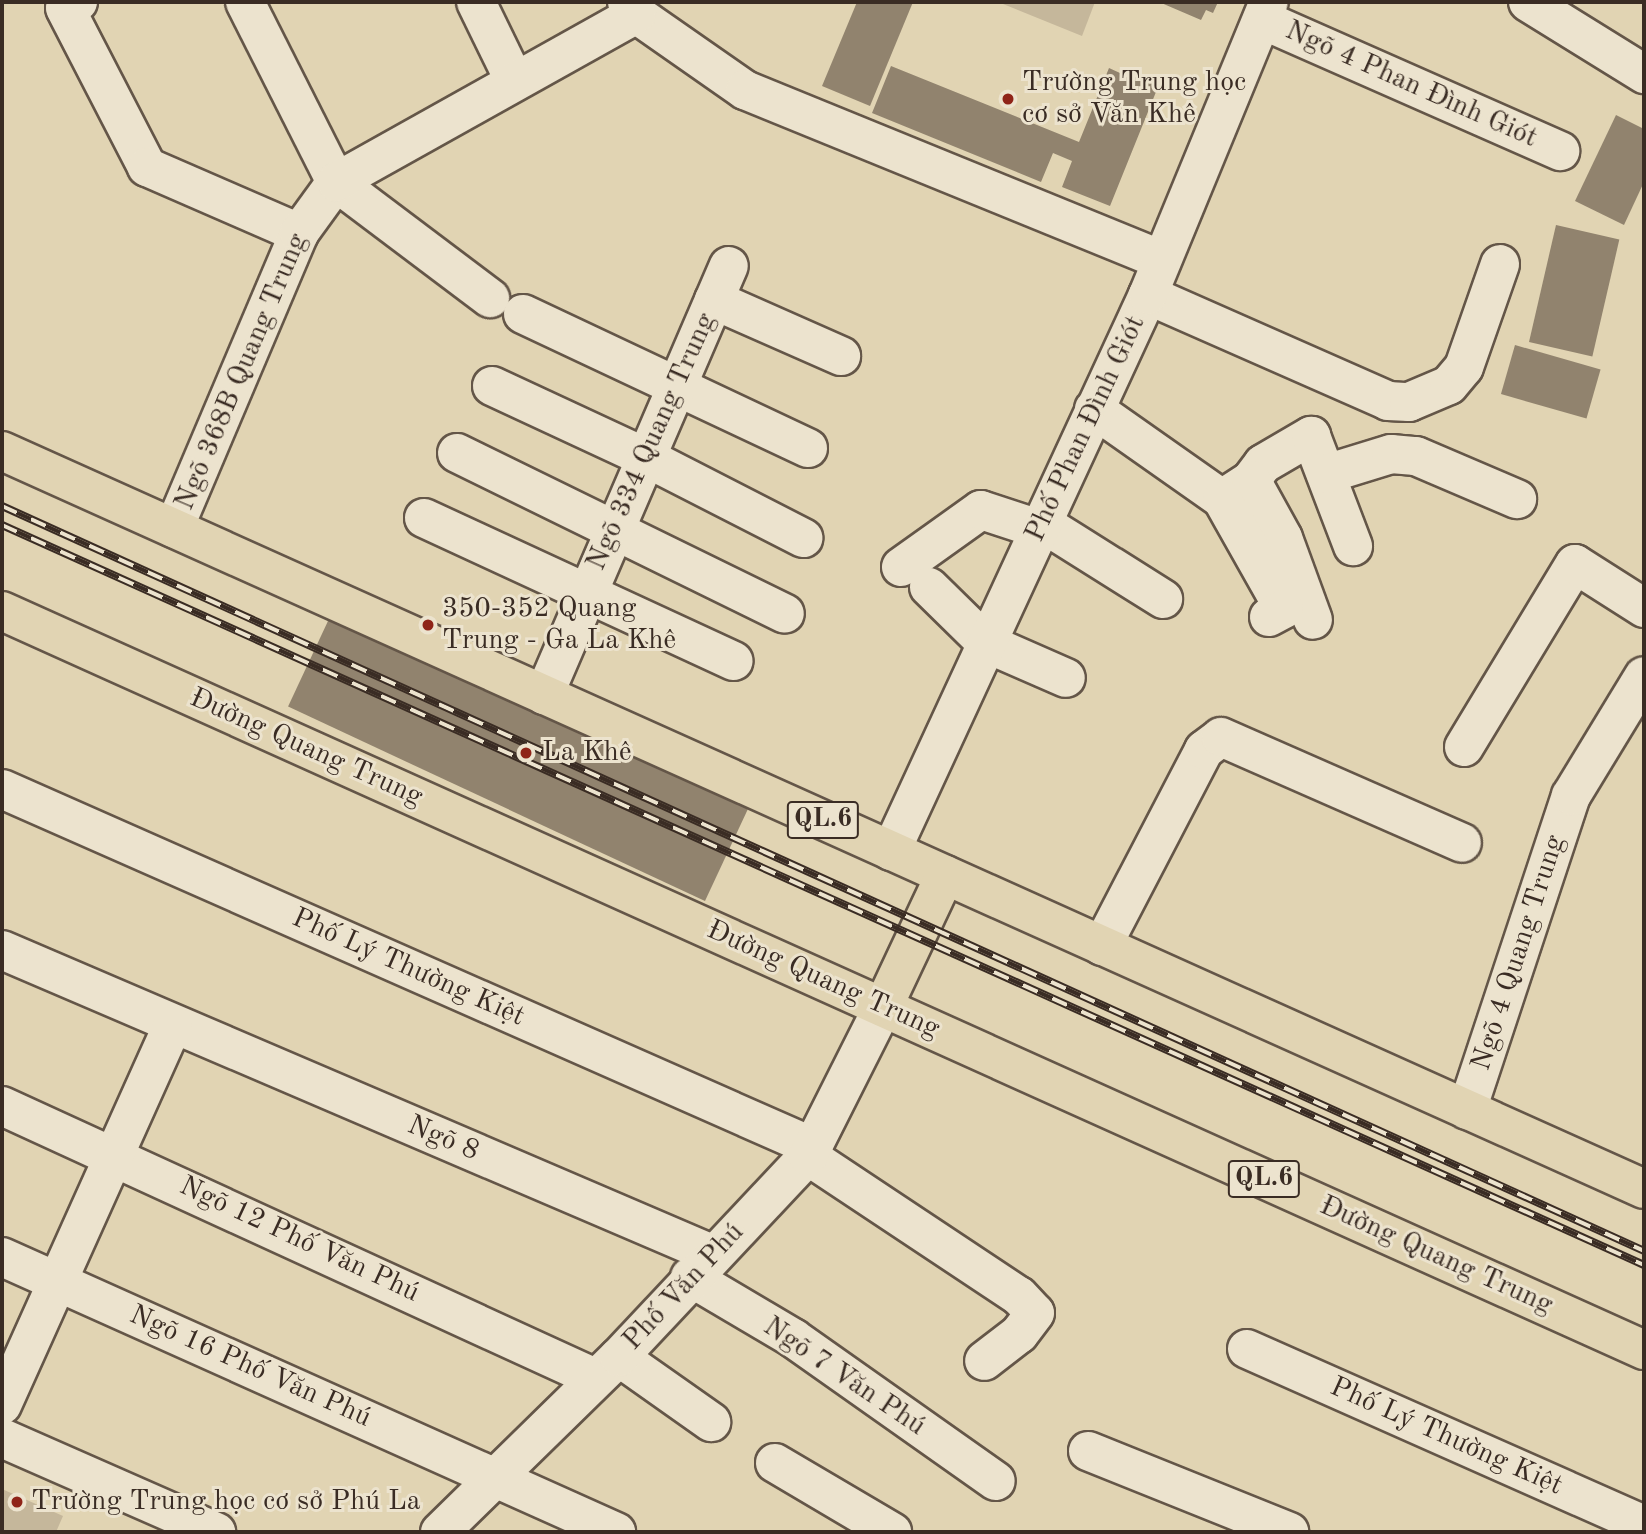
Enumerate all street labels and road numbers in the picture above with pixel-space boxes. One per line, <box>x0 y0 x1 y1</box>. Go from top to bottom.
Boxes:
street label: Ngõ 4 Phan Đình Giót <box>1280 14 1542 156</box>
street label: Ngõ 368B Quang Trung <box>168 229 316 515</box>
street label: Ngõ 334 Quang Trung <box>580 308 724 576</box>
street label: Phố Phan Đình Giót <box>1019 311 1153 547</box>
street label: Đường Quang Trung <box>184 681 428 815</box>
road number: QL.6 <box>786 798 860 842</box>
street label: Ngõ 4 Quang Trung <box>1465 831 1573 1075</box>
street label: Phố Lý Thường Kiệt <box>287 902 529 1034</box>
street label: Đường Quang Trung <box>701 913 945 1047</box>
street label: Ngõ 8 <box>402 1109 484 1169</box>
road number: QL.6 <box>1227 1156 1301 1202</box>
street label: Ngõ 12 Phố Văn Phú <box>174 1170 424 1310</box>
street label: Đường Quang Trung <box>1314 1189 1558 1323</box>
street label: Phố Văn Phú <box>616 1216 752 1358</box>
street label: Ngõ 16 Phố Văn Phú <box>124 1299 376 1435</box>
street label: Ngõ 7 Văn Phú <box>756 1310 932 1444</box>
street label: Phố Lý Thường Kiệt <box>1325 1371 1567 1503</box>

